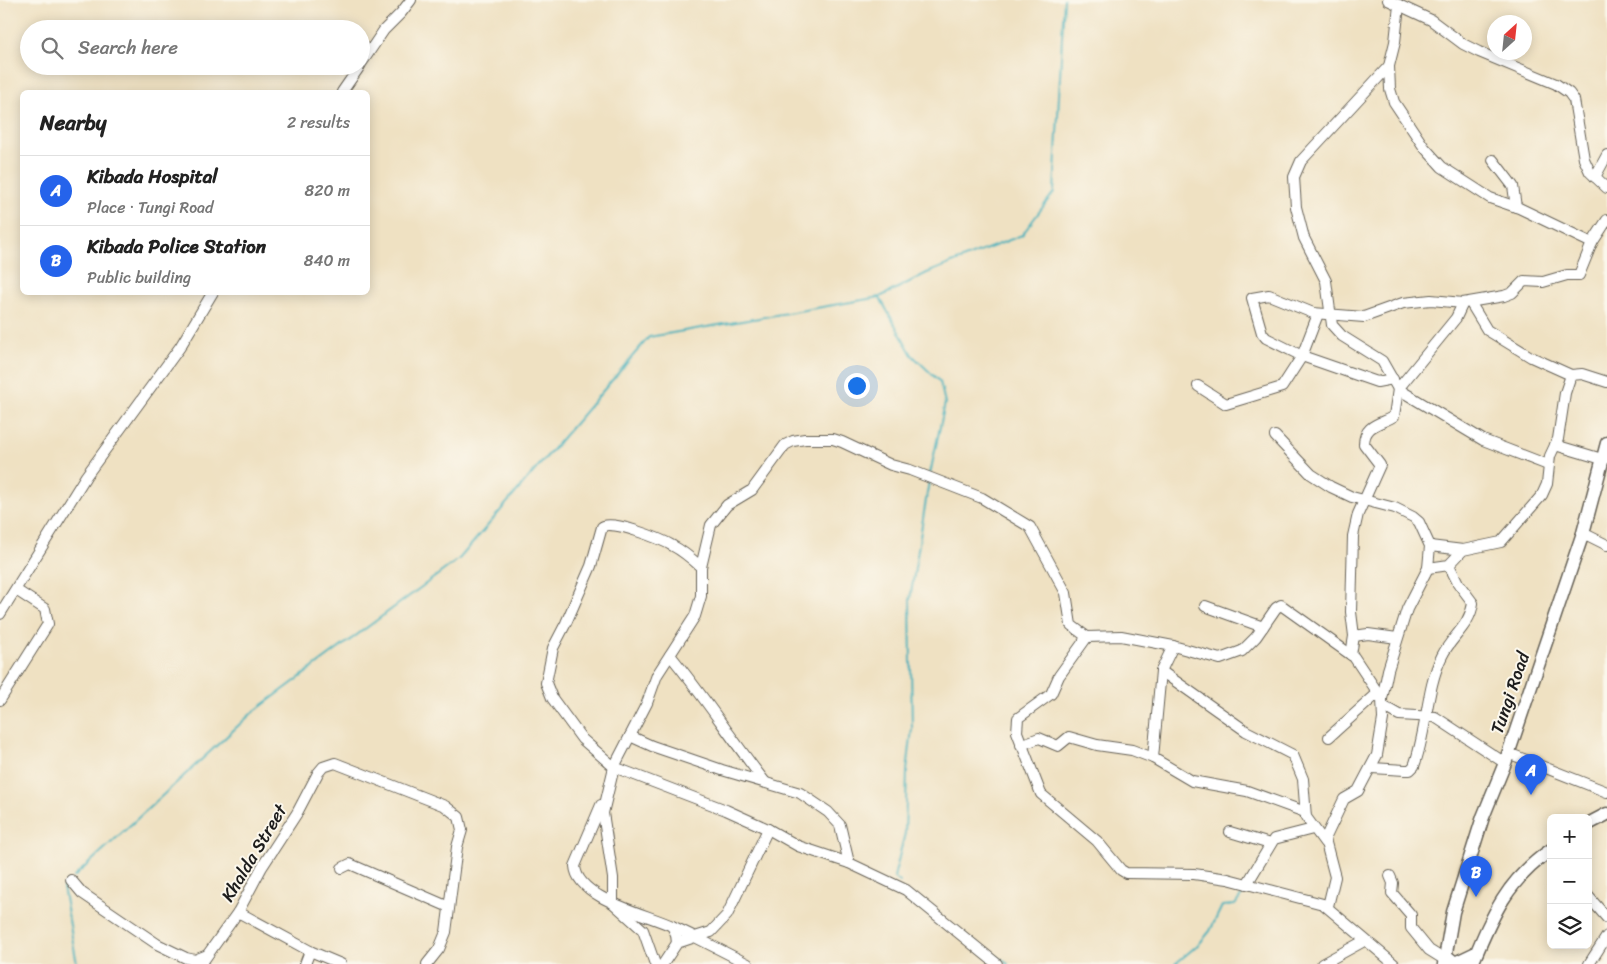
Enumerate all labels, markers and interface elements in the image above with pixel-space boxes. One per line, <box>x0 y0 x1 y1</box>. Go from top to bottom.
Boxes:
north arrow <box>1487 15 1532 60</box>
search box <box>20 20 370 75</box>
text: Search here <box>78 31 178 64</box>
icon: search <box>38 34 66 62</box>
text: Nearby <box>40 104 106 142</box>
text: 2 results <box>287 108 350 137</box>
text: Kibada Hospital <box>87 160 218 193</box>
text: A <box>51 176 61 205</box>
text: 820 m <box>305 176 350 205</box>
text: Place · Tungi Road <box>87 193 214 222</box>
text: Kibada Police Station <box>87 230 266 263</box>
text: B <box>51 246 61 275</box>
text: 840 m <box>304 246 350 275</box>
text: Public building <box>87 263 191 292</box>
your location <box>844 373 870 399</box>
street label: Tungi Road <box>1481 646 1539 738</box>
pin: A <box>1515 754 1547 795</box>
street label: Khalda Street <box>212 797 296 908</box>
map controls <box>1547 814 1592 949</box>
button: + <box>1547 814 1592 859</box>
pin: B <box>1460 856 1492 897</box>
button: − <box>1547 859 1592 904</box>
button: layers <box>1547 904 1592 949</box>

